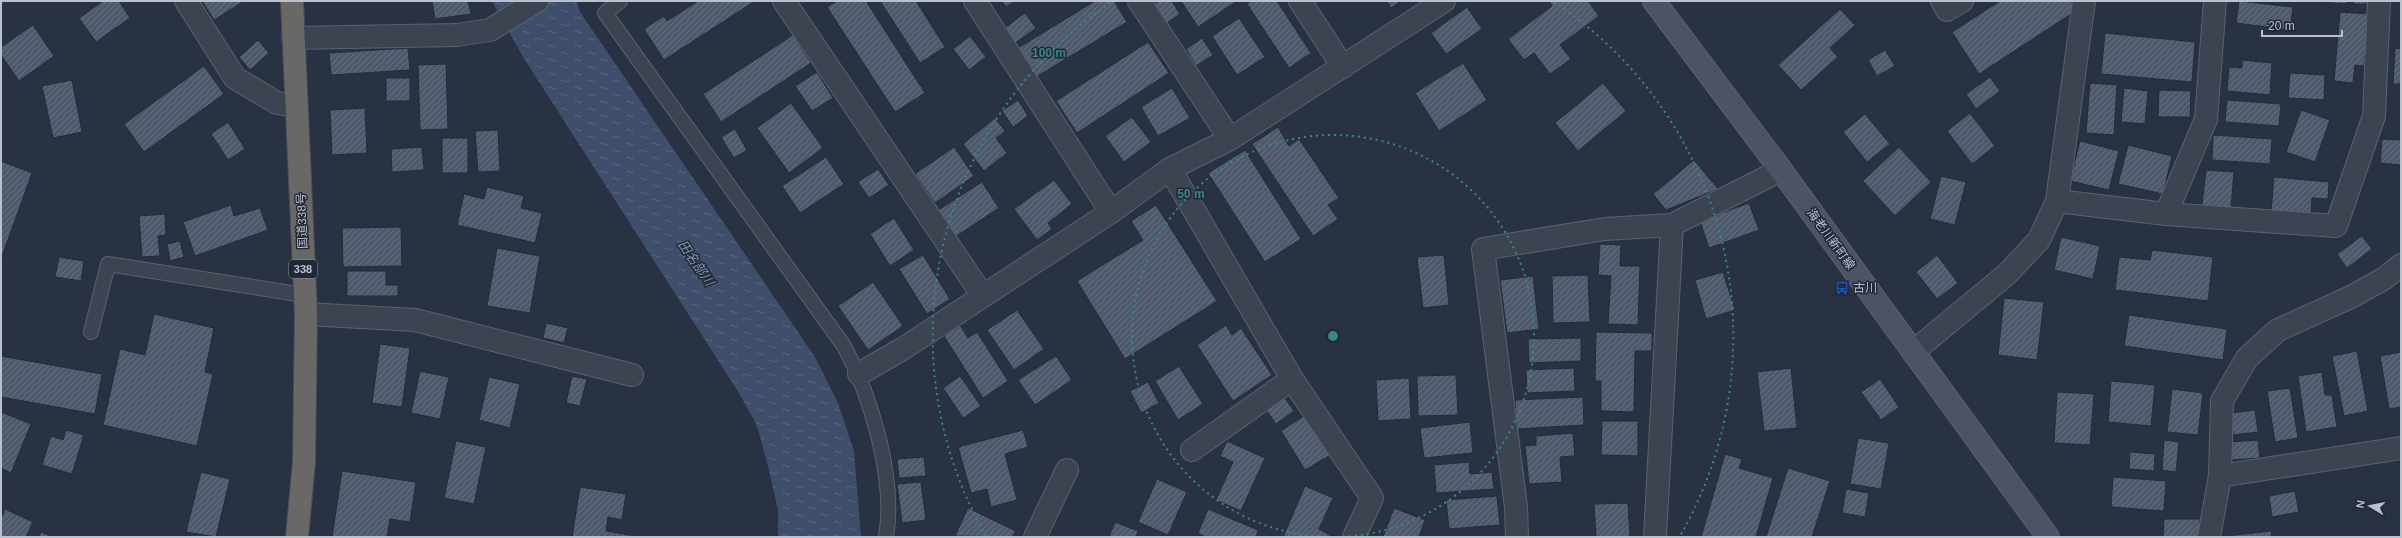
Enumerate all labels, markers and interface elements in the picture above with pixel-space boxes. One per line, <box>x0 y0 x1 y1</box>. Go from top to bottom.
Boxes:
scale bar <box>2262 12 2342 38</box>
text: 20 m <box>2268 19 2295 33</box>
text: 100 m <box>1032 46 1066 60</box>
text: 50 m <box>1177 187 1205 201</box>
street label: 国道338号 <box>294 193 310 249</box>
street label: 海老川新町線 <box>1804 206 1858 272</box>
water label: 田名部川 <box>675 237 718 290</box>
road number: 338 <box>289 260 317 278</box>
bus stop icon: 古川 <box>1834 280 1850 296</box>
place label: 古川 <box>1853 281 1877 295</box>
centre of rings <box>1326 329 1340 343</box>
north arrow <box>2350 486 2390 526</box>
text: N <box>2354 499 2367 509</box>

